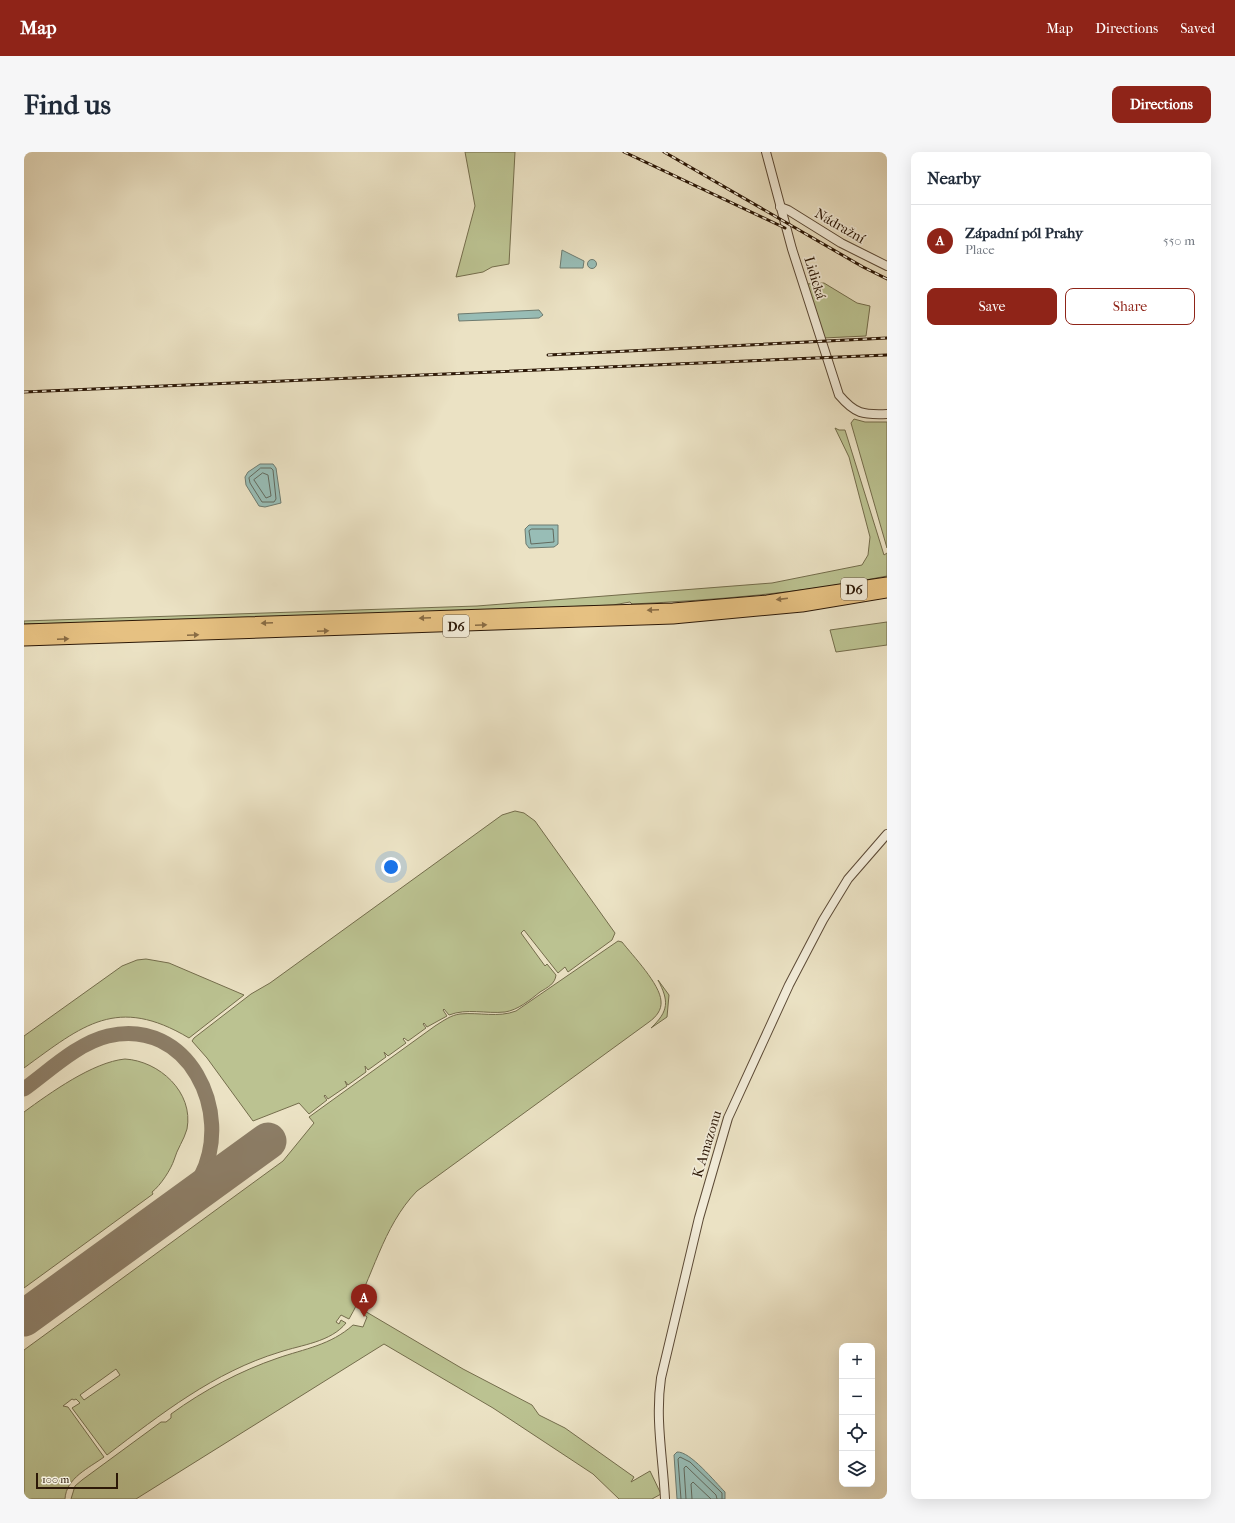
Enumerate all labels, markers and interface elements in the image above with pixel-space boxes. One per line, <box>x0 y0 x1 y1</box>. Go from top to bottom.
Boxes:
text: Map <box>20 17 56 39</box>
text: Map <box>1046 20 1073 37</box>
text: Directions <box>1095 20 1158 37</box>
text: Saved <box>1180 20 1215 37</box>
button: Directions <box>1112 86 1211 123</box>
text: Find us <box>24 88 111 121</box>
text: Nearby <box>927 168 981 188</box>
street label: Nádražní <box>812 205 869 248</box>
text: Západní pól Prahy <box>965 224 1083 242</box>
text: A <box>936 233 944 248</box>
text: 550 m <box>1163 233 1195 248</box>
text: Place <box>965 242 995 257</box>
street label: Lidická <box>800 255 830 302</box>
button: Save <box>927 288 1057 325</box>
button: Share <box>1065 288 1195 325</box>
road number: D6 <box>841 578 867 600</box>
one-way arrow <box>776 596 788 602</box>
one-way arrow <box>647 606 659 613</box>
one-way arrow <box>418 615 431 621</box>
road number: D6 <box>443 615 469 637</box>
one-way arrow <box>260 620 273 626</box>
one-way arrow <box>475 622 488 628</box>
one-way arrow <box>317 627 329 634</box>
one-way arrow <box>187 632 200 638</box>
one-way arrow <box>57 636 70 642</box>
your location <box>381 857 401 877</box>
street label: K Amazonu <box>689 1108 725 1180</box>
pin: A <box>351 1284 377 1317</box>
map controls <box>839 1343 875 1487</box>
button: + <box>839 1343 875 1379</box>
button: − <box>839 1379 875 1415</box>
button: locate <box>839 1415 875 1451</box>
button: layers <box>839 1451 875 1487</box>
scale bar <box>36 1471 118 1490</box>
text: 100 m <box>42 1473 70 1486</box>

